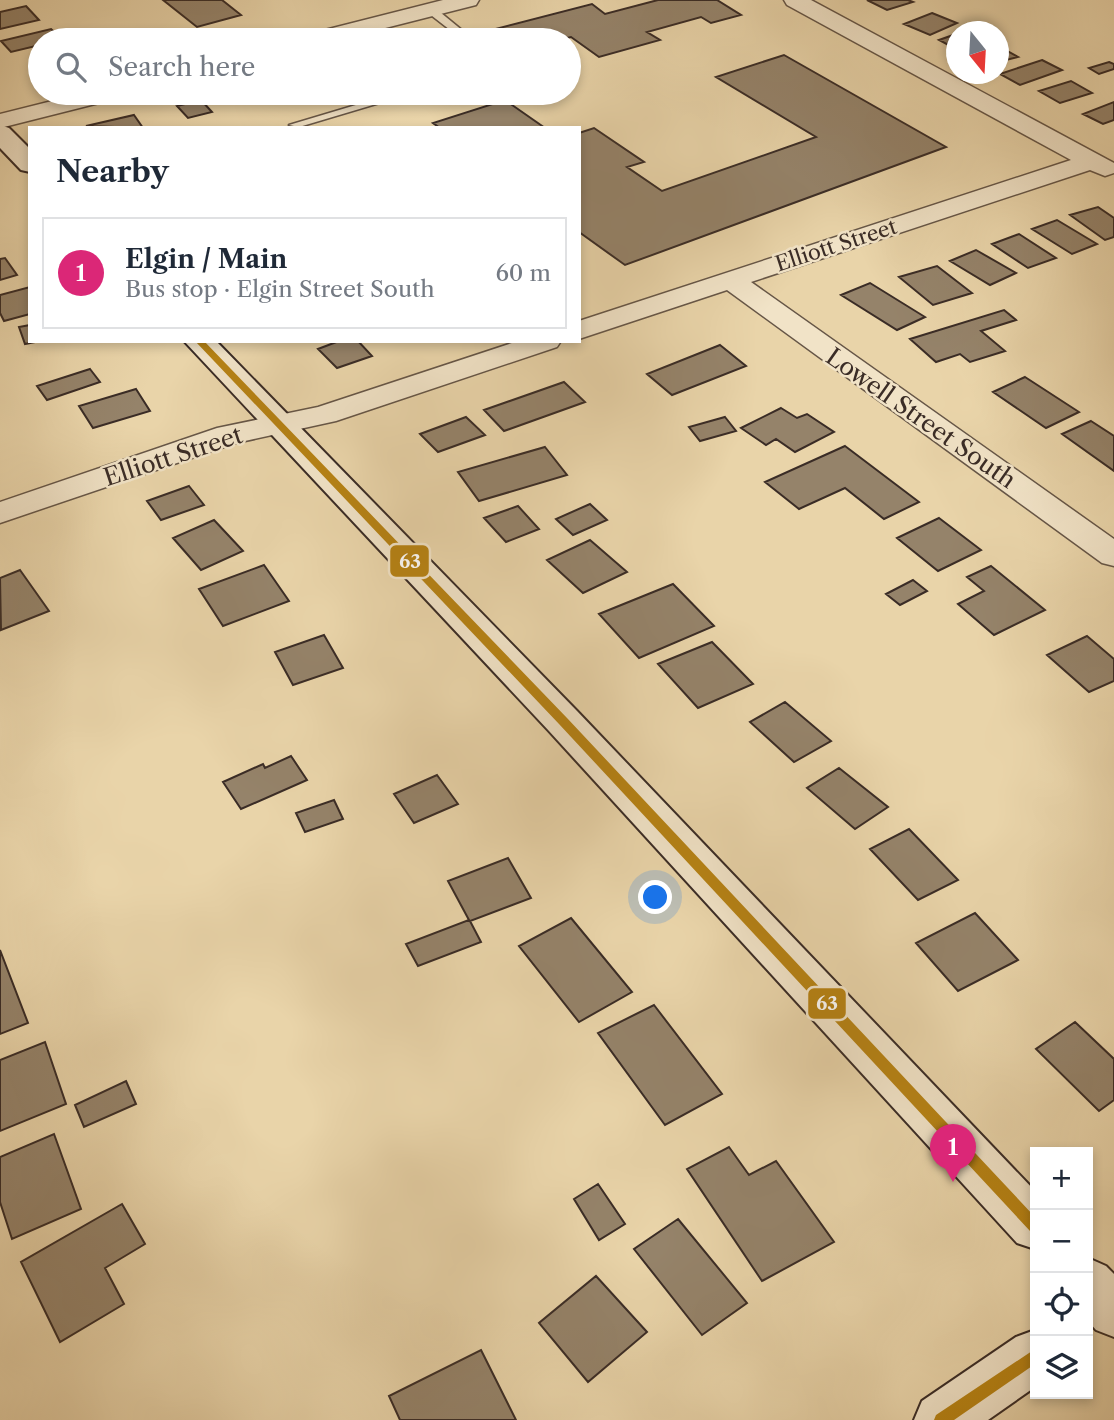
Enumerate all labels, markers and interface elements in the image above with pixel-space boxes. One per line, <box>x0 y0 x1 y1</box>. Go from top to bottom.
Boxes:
north arrow <box>946 21 1009 84</box>
search box <box>28 28 581 105</box>
icon: search <box>52 48 90 86</box>
text: Search here <box>108 51 255 83</box>
text: Nearby <box>56 153 169 190</box>
street label: Elliott Street <box>772 213 900 276</box>
text: Elgin / Main <box>125 243 287 275</box>
text: 1 <box>76 259 86 287</box>
text: 60 m <box>495 259 551 287</box>
text: Bus stop · Elgin Street South <box>125 275 435 303</box>
street label: Lowell Street South <box>821 342 1021 494</box>
street label: Elliott Street <box>100 420 247 492</box>
line badge: 63 <box>389 544 430 578</box>
text: 63 <box>399 550 421 573</box>
your location <box>638 880 672 914</box>
line badge: 63 <box>807 987 847 1020</box>
text: 63 <box>816 992 838 1015</box>
pin: 1 <box>930 1124 976 1182</box>
map controls <box>1030 1147 1093 1399</box>
button: + <box>1030 1147 1093 1210</box>
button: − <box>1030 1210 1093 1273</box>
button: locate <box>1030 1273 1093 1336</box>
button: layers <box>1030 1336 1093 1399</box>

